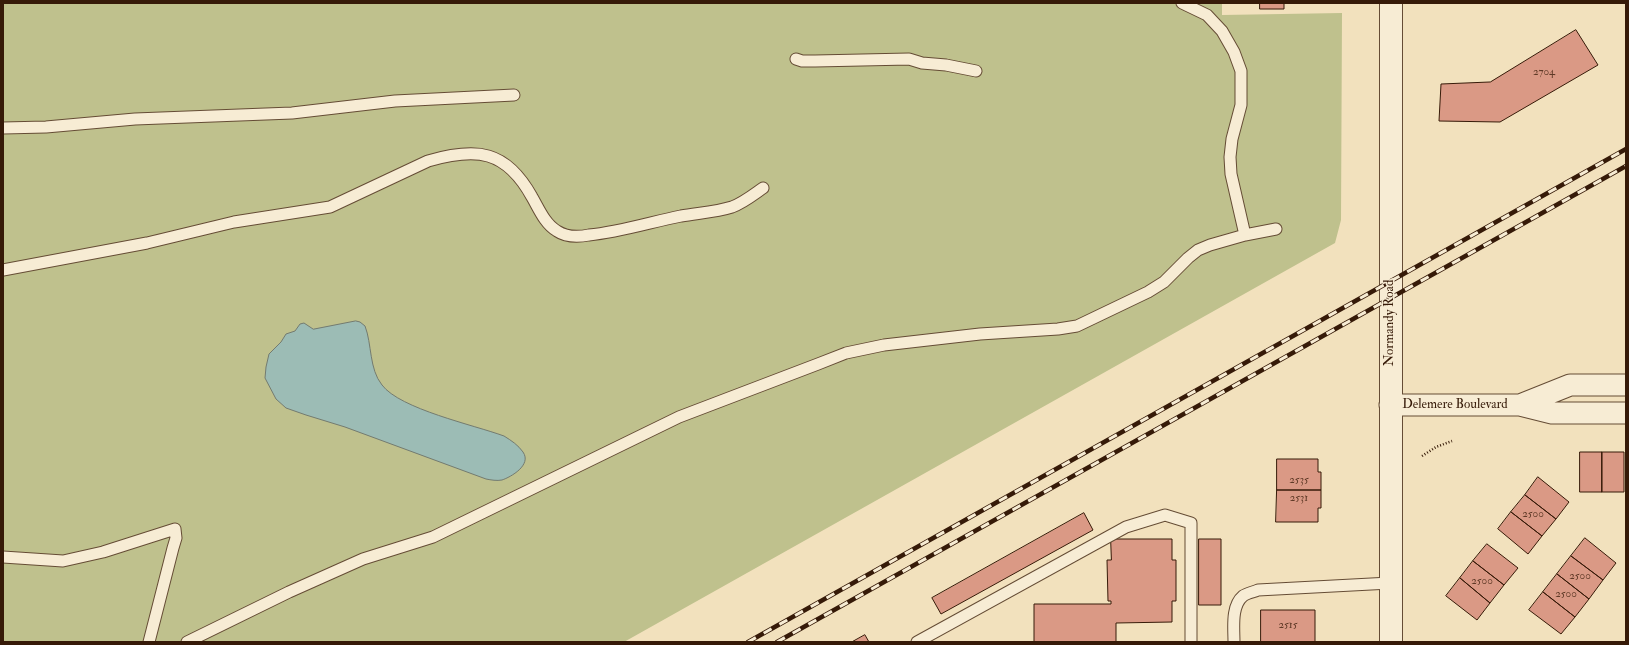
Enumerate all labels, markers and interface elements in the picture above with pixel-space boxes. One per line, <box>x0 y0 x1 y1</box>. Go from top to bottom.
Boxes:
house number: 2704 <box>1533 66 1555 80</box>
street label: Normandy Road <box>1382 280 1398 366</box>
street label: Delemere Boulevard <box>1402 397 1508 413</box>
house number: 2535 <box>1289 474 1309 488</box>
house number: 2531 <box>1290 492 1308 506</box>
house number: 2500 <box>1522 508 1544 522</box>
house number: 2500 <box>1569 570 1591 584</box>
house number: 2500 <box>1471 575 1493 589</box>
house number: 2500 <box>1555 588 1577 602</box>
house number: 2515 <box>1278 619 1298 633</box>

